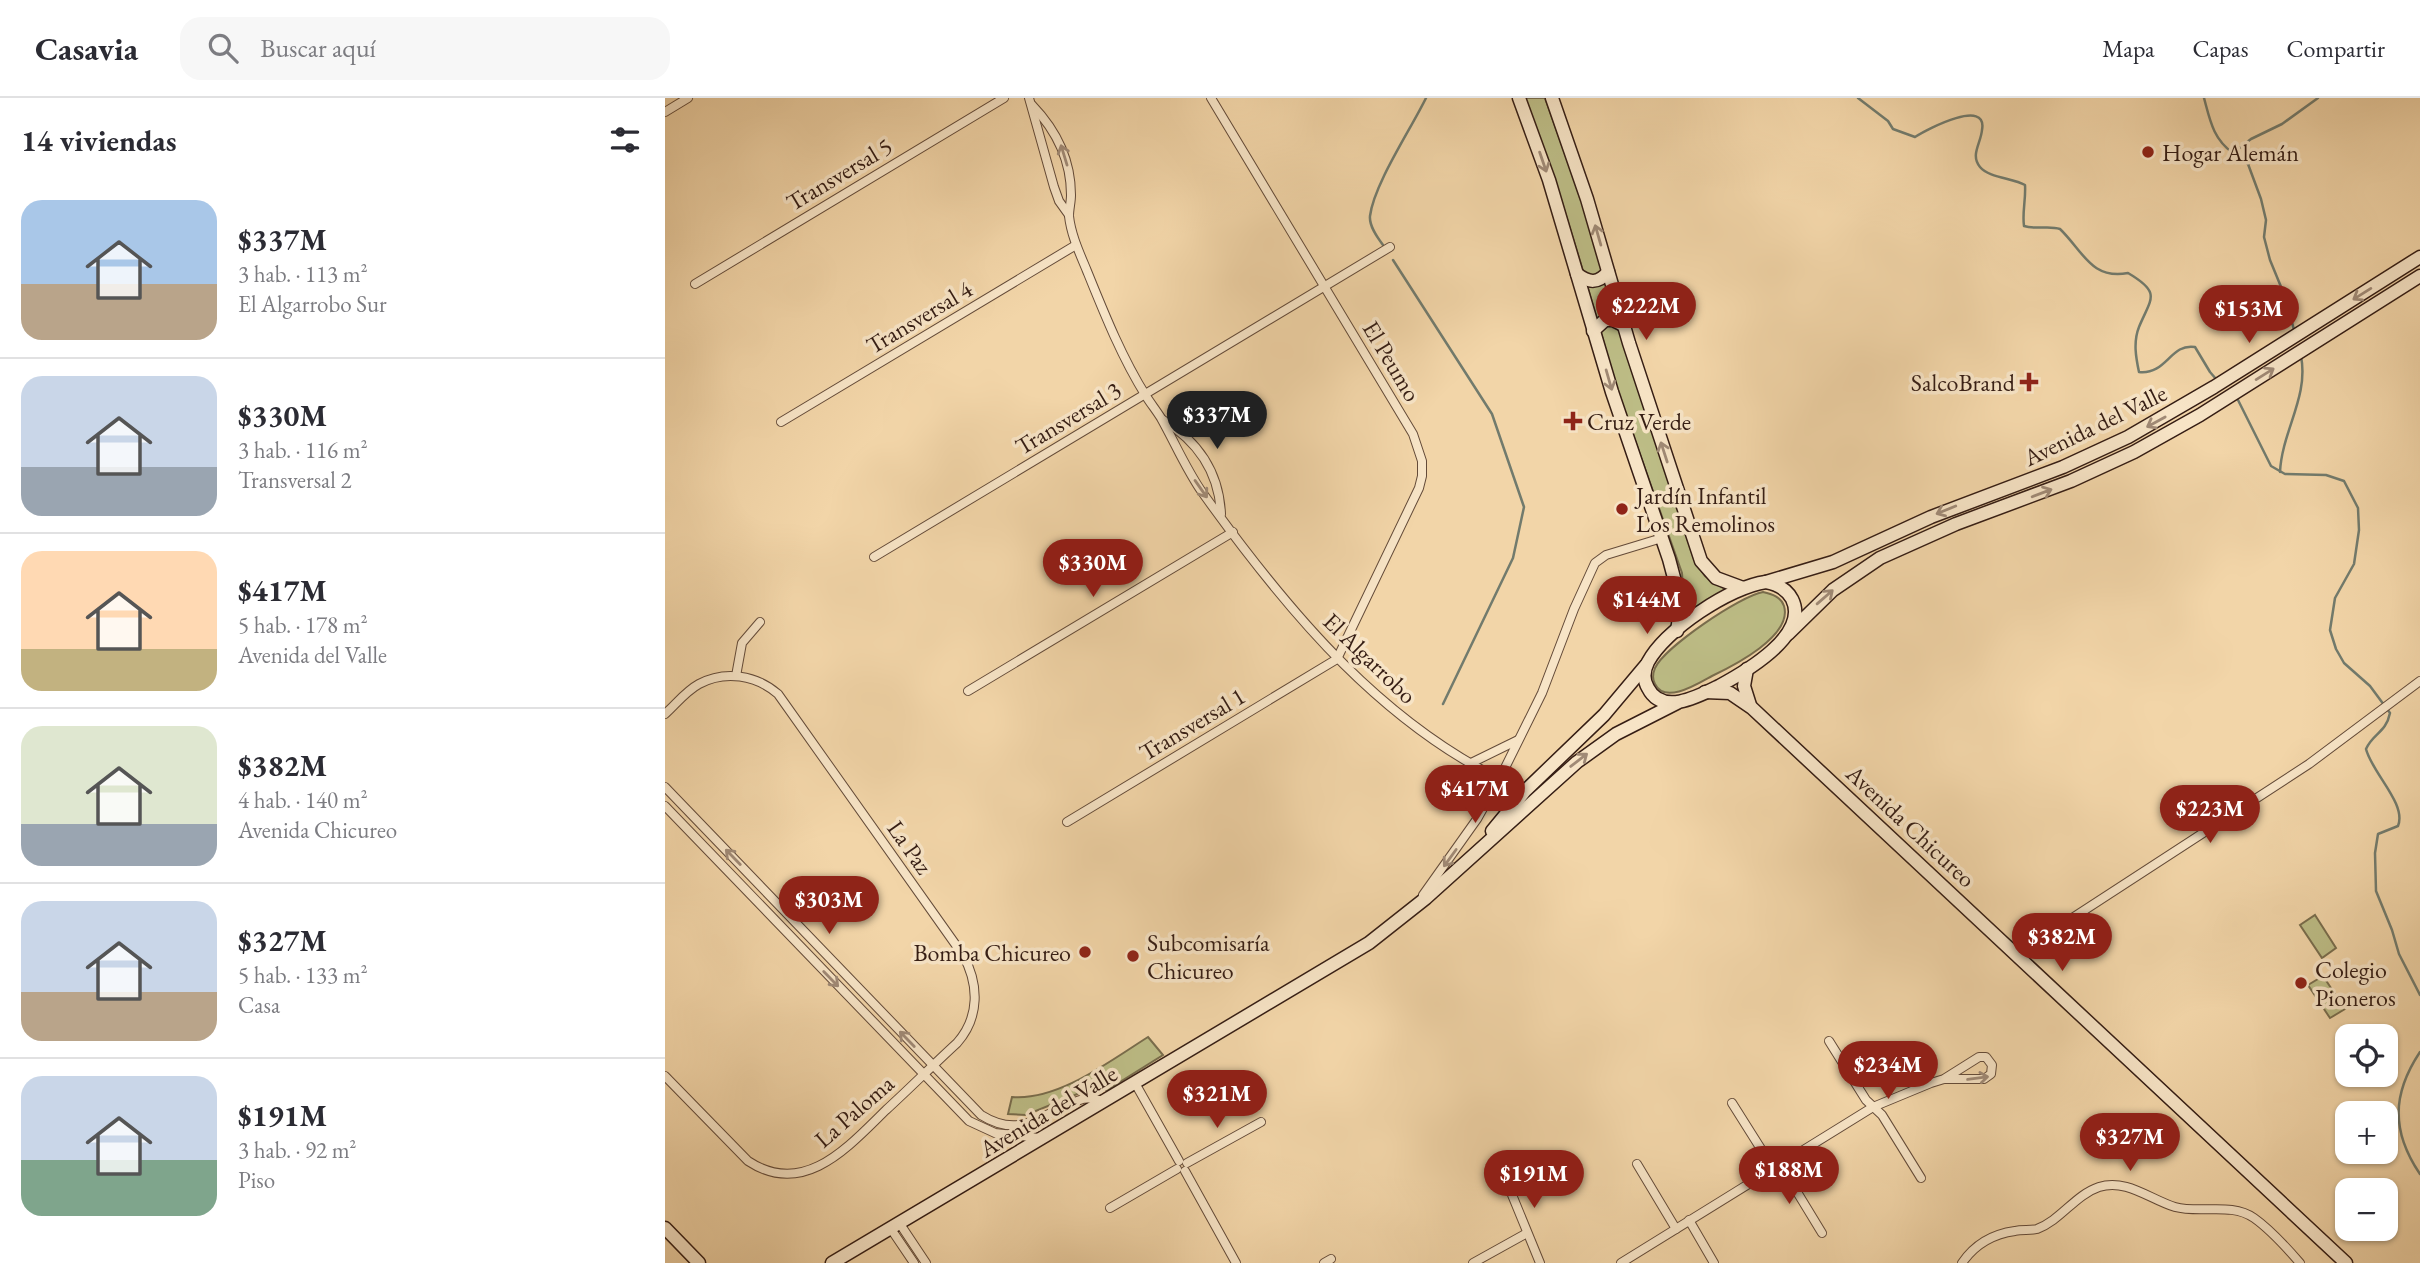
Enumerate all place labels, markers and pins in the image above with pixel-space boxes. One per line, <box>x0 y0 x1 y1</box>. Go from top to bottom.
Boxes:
place label: Hogar Alemán <box>2162 137 2299 168</box>
marker: Hogar Alemán <box>2140 144 2156 160</box>
pin: $222M <box>1597 282 1695 342</box>
pin: $153M <box>2200 286 2298 345</box>
place label: SalcoBrand <box>1911 367 2016 398</box>
marker: SalcoBrand <box>2021 374 2037 390</box>
pin: $337M <box>1168 392 1266 451</box>
place label: Cruz Verde <box>1587 406 1691 437</box>
marker: Cruz Verde <box>1565 413 1581 429</box>
place label: Jardín Infantil Los Remolinos <box>1634 480 1775 539</box>
marker: Jardín Infantil Los Remolinos <box>1614 501 1630 517</box>
pin: $330M <box>1044 540 1142 599</box>
pin: $144M <box>1598 576 1696 636</box>
pin: $417M <box>1426 766 1524 825</box>
pin: $223M <box>2161 786 2259 845</box>
pin: $303M <box>780 876 878 936</box>
pin: $382M <box>2013 914 2111 973</box>
place label: Subcomisaría Chicureo <box>1147 927 1270 986</box>
place label: Bomba Chicureo <box>913 937 1071 968</box>
marker: Bomba Chicureo <box>1077 944 1093 960</box>
marker: Subcomisaría Chicureo <box>1125 948 1141 964</box>
place label: Colegio Pioneros <box>2315 954 2396 1013</box>
marker: Colegio Pioneros <box>2293 975 2309 991</box>
pin: $234M <box>1839 1042 1937 1101</box>
pin: $321M <box>1168 1070 1266 1130</box>
pin: $327M <box>2081 1114 2179 1173</box>
pin: $188M <box>1740 1146 1838 1206</box>
pin: $191M <box>1485 1150 1583 1210</box>

